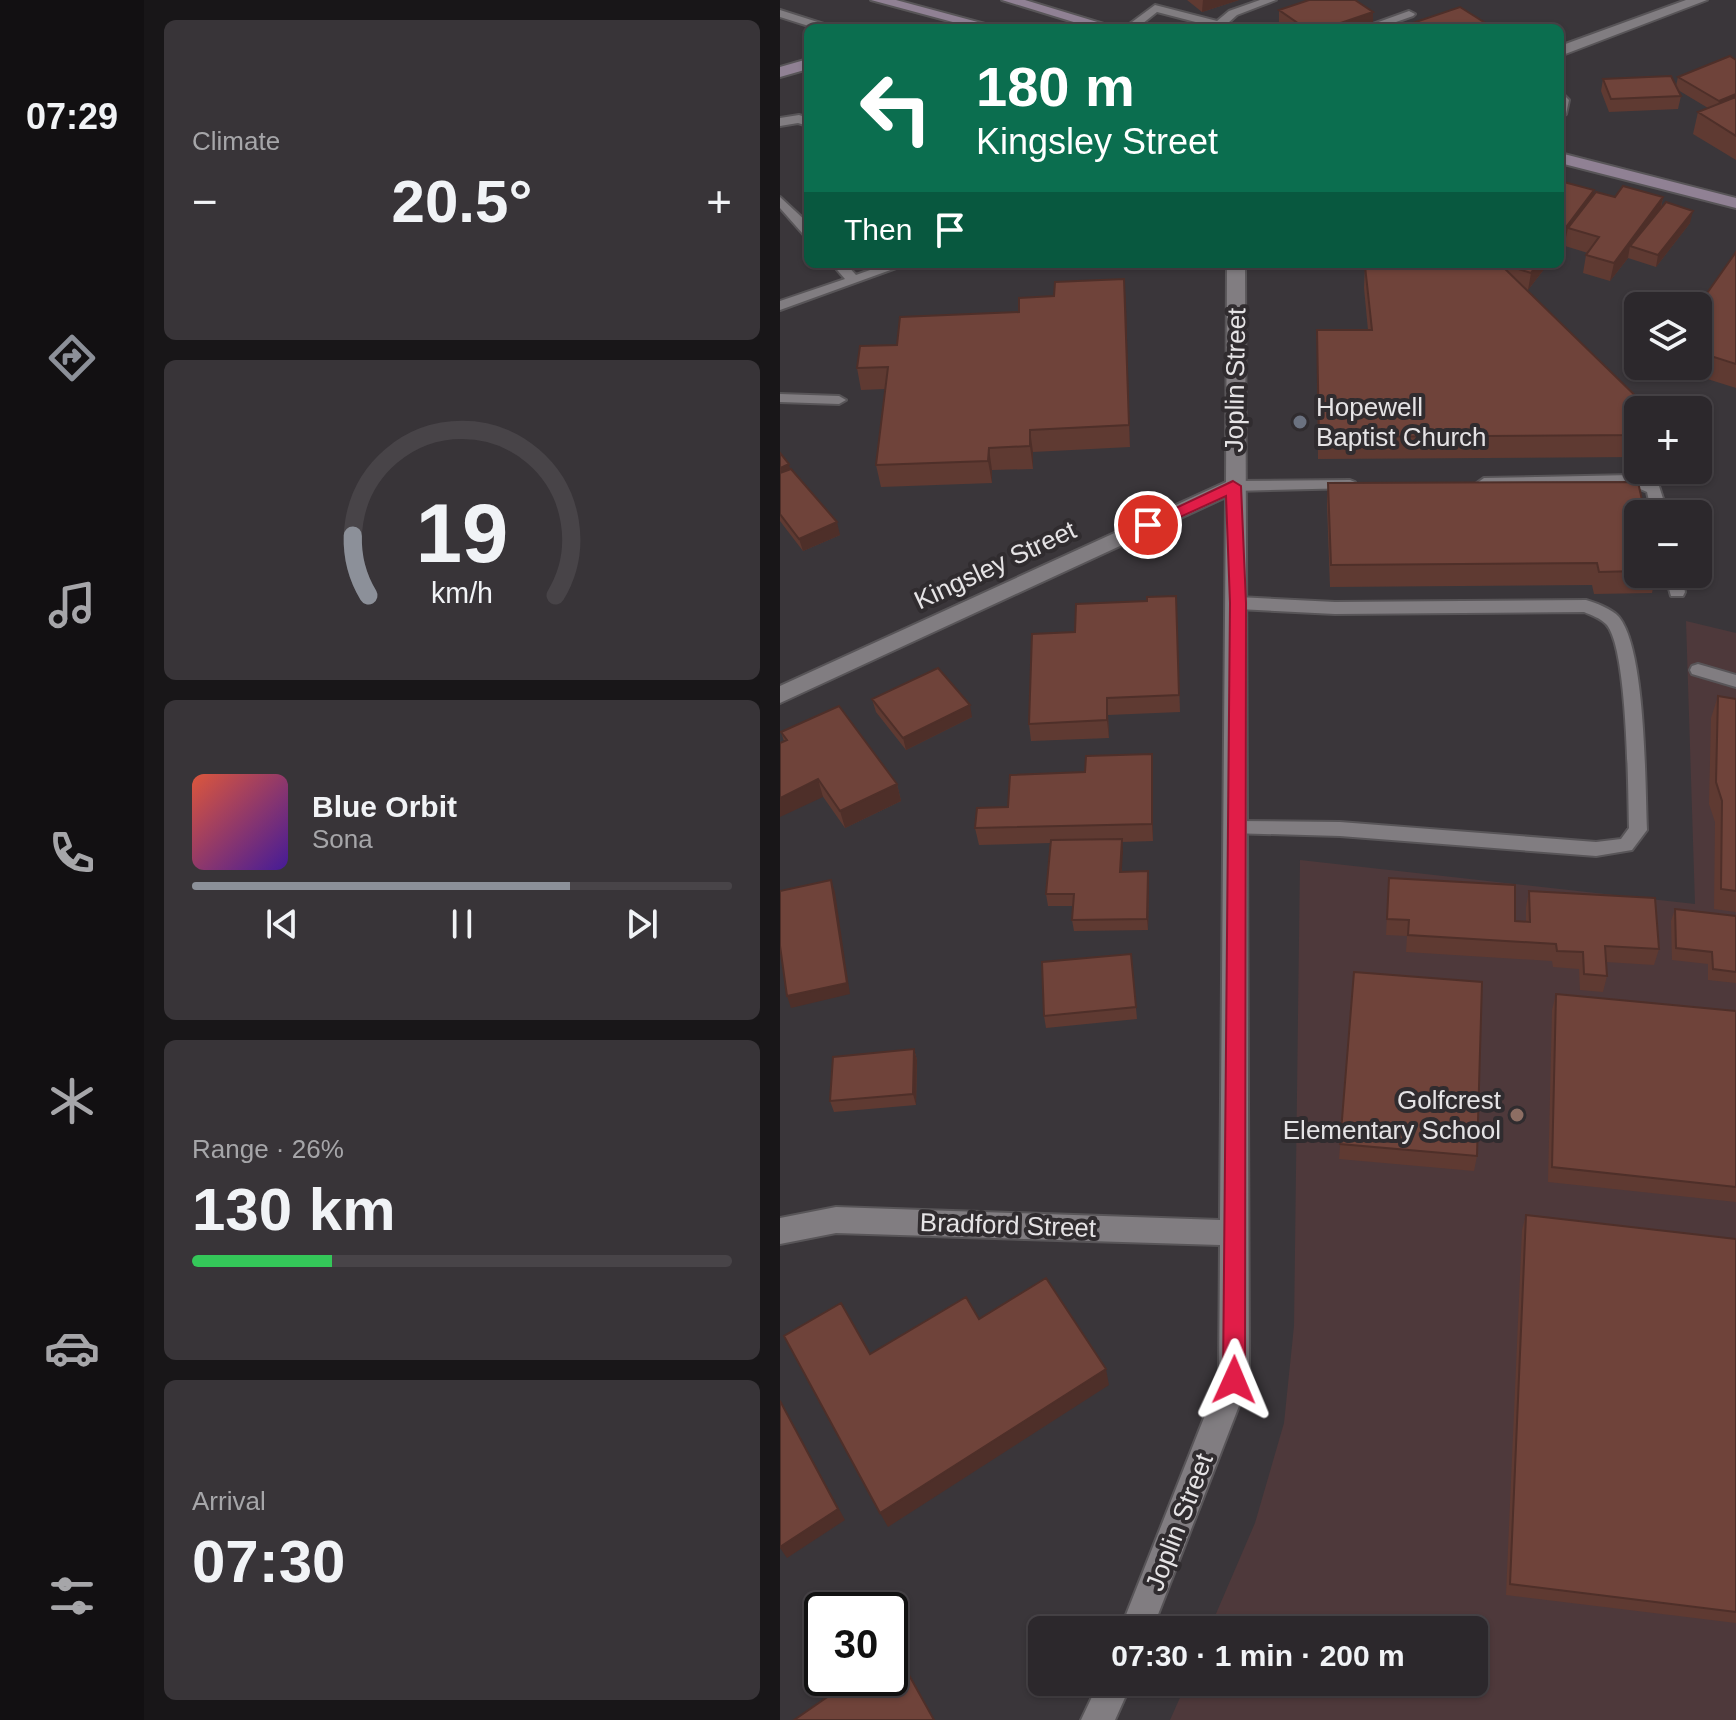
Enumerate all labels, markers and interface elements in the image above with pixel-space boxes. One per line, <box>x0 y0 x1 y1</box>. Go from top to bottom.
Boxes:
text: 180 m <box>976 55 1135 118</box>
icon: left <box>844 56 948 160</box>
text: 07:29 <box>26 96 118 137</box>
text: Kingsley Street <box>976 121 1218 162</box>
text: Climate <box>192 126 280 156</box>
text: 20.5° <box>392 168 532 235</box>
text: − <box>192 177 218 226</box>
text: + <box>706 177 732 226</box>
icon: arrive <box>928 208 972 252</box>
text: Then <box>844 213 912 246</box>
map controls <box>1624 292 1712 588</box>
button: layers <box>1624 292 1712 380</box>
street label: Joplin Street <box>1219 307 1251 453</box>
icon: directions <box>44 330 100 386</box>
place label: Hopewell Baptist Church <box>1316 392 1487 452</box>
button: + <box>1624 396 1712 484</box>
marker: Hopewell Baptist Church <box>1291 413 1309 431</box>
text: 19 <box>416 487 508 580</box>
pin <box>1114 491 1182 559</box>
button: − <box>1624 500 1712 588</box>
icon: arrive <box>1126 503 1170 547</box>
street label: Kingsley Street <box>909 514 1081 616</box>
icon: music <box>44 577 100 633</box>
text: km/h <box>431 577 493 609</box>
text: Blue Orbit <box>312 790 457 823</box>
text: Sona <box>312 824 373 854</box>
icon: phone <box>44 825 100 881</box>
icon: previous <box>260 902 304 946</box>
icon: pause <box>440 902 484 946</box>
icon: next <box>620 902 664 946</box>
icon: climate <box>44 1073 100 1129</box>
place label: Golfcrest Elementary School <box>1283 1085 1502 1145</box>
marker: Golfcrest Elementary School <box>1508 1106 1526 1124</box>
text: Range · 26% <box>192 1134 344 1164</box>
text: 130 km <box>192 1176 396 1243</box>
street label: Bradford Street <box>919 1207 1097 1243</box>
icon: car <box>44 1320 100 1376</box>
position arrow <box>1192 1338 1276 1422</box>
street label: Joplin Street <box>1139 1448 1219 1595</box>
text: Arrival <box>192 1486 266 1516</box>
text: 07:30 <box>192 1528 345 1595</box>
icon: filters <box>44 1568 100 1624</box>
speed limit sign: 30 <box>804 1592 908 1696</box>
text: 07:30 · 1 min · 200 m <box>1111 1639 1405 1672</box>

